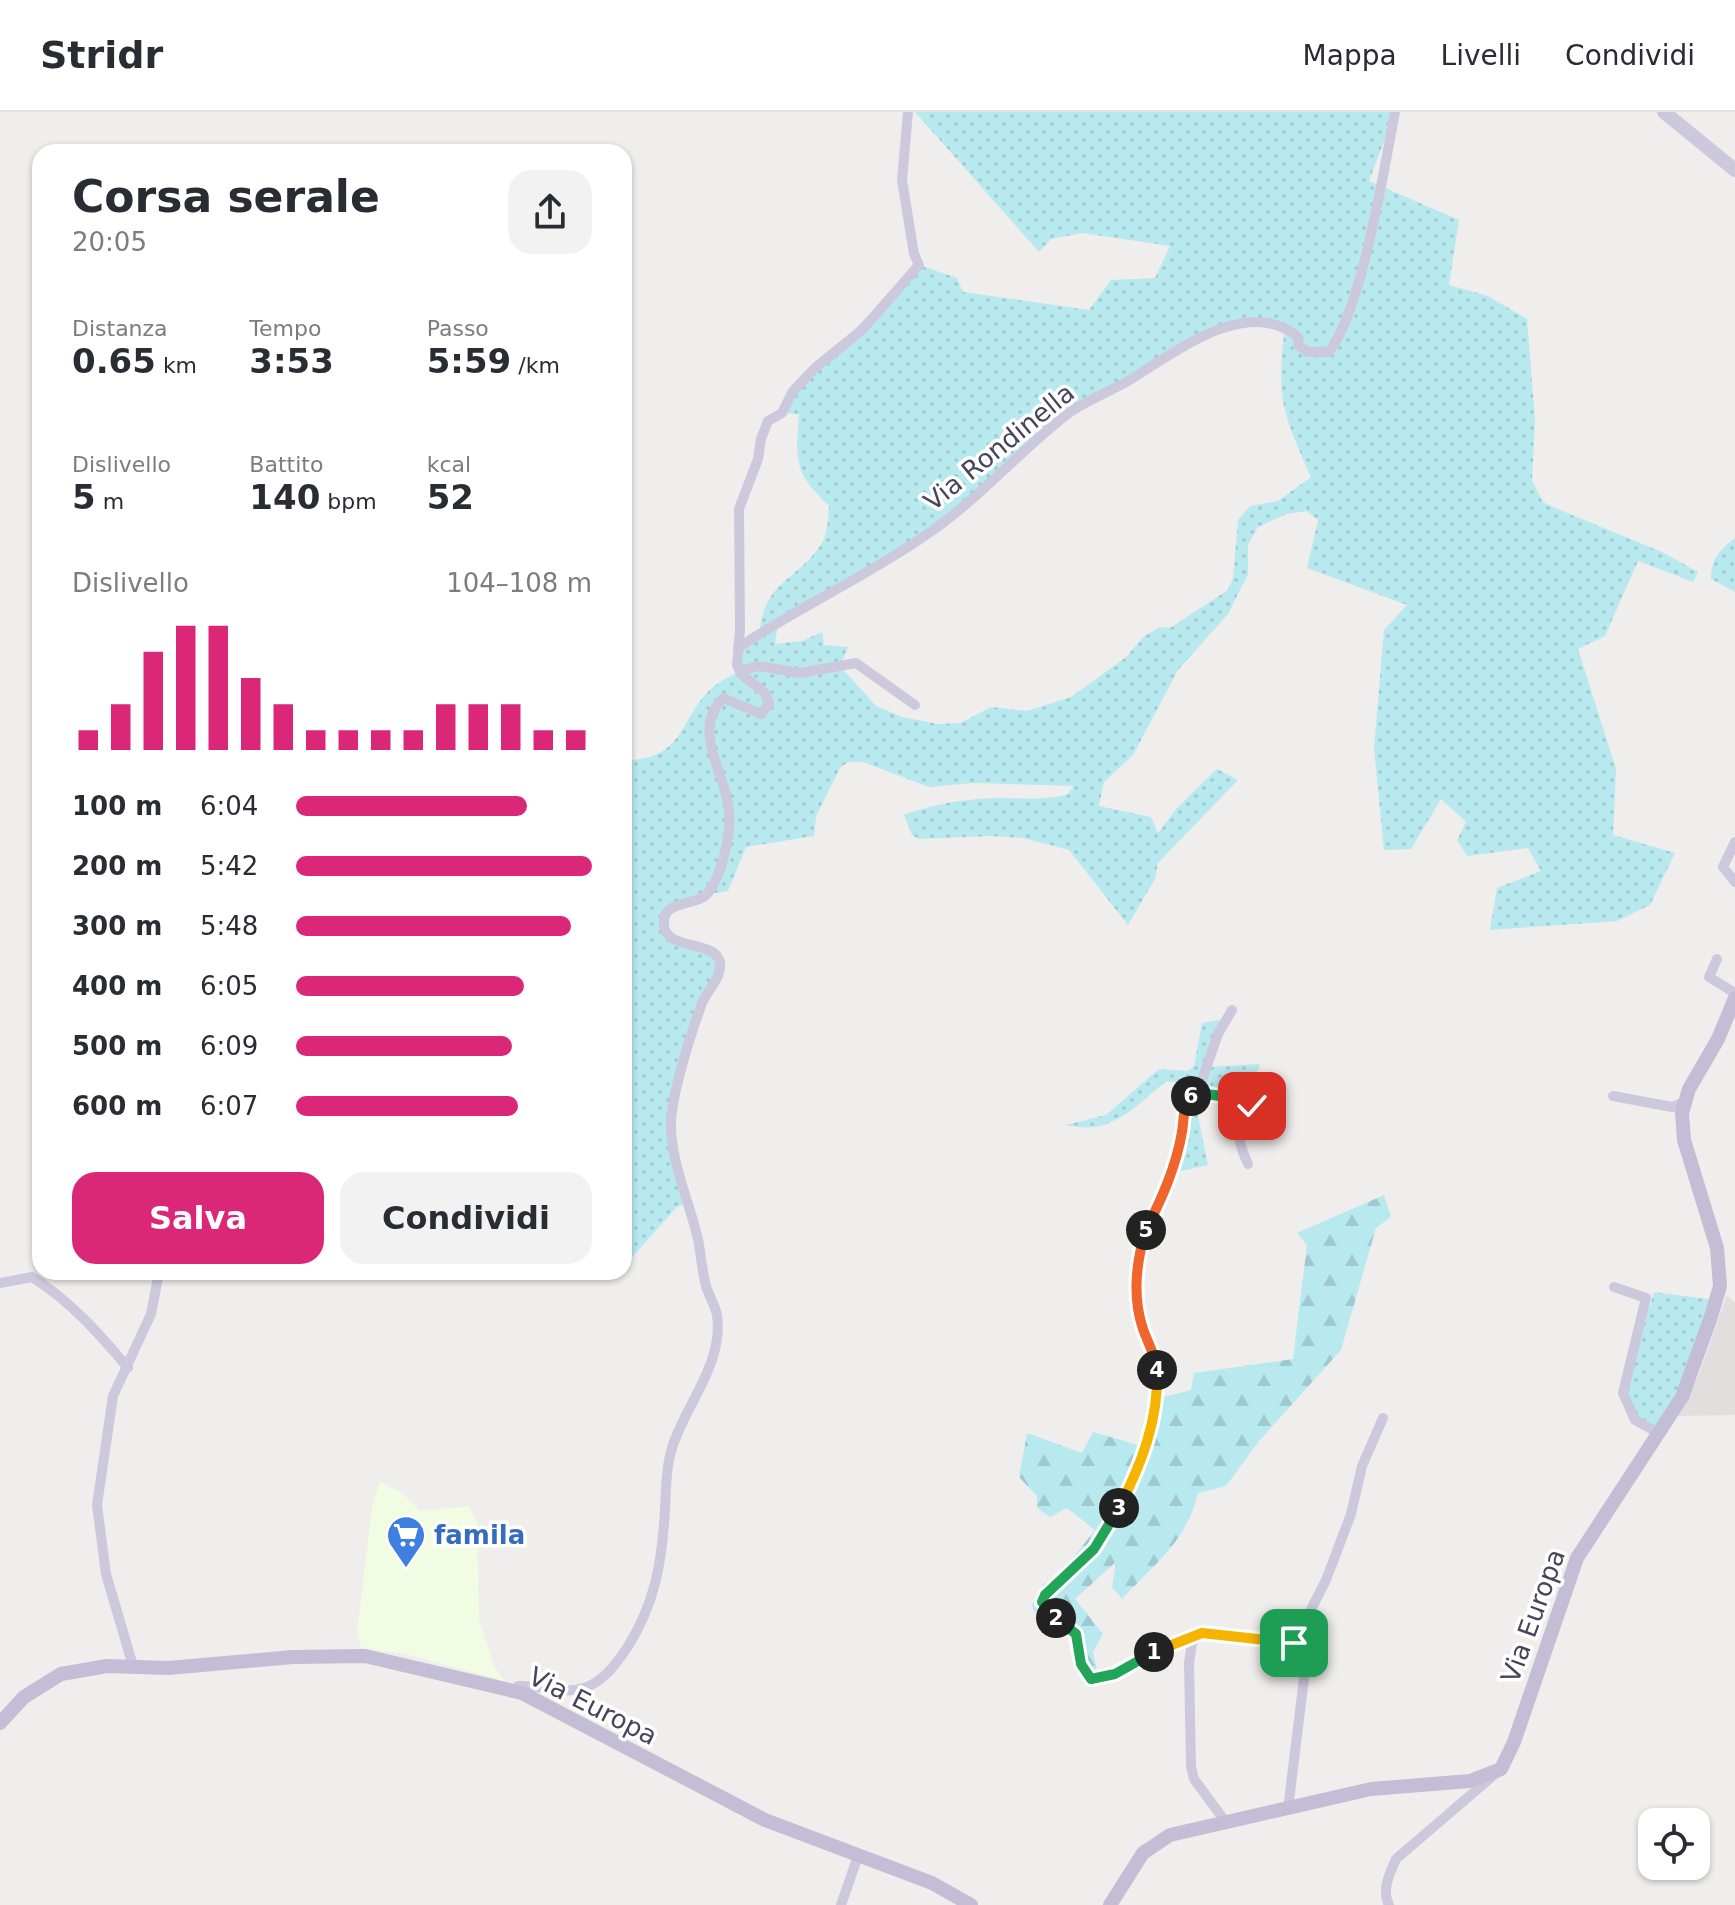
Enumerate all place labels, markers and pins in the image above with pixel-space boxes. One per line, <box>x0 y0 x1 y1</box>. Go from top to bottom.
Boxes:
pin <box>1218 1072 1286 1140</box>
pin: 6 <box>1171 1076 1211 1116</box>
pin: 5 <box>1126 1210 1166 1250</box>
pin: 4 <box>1137 1350 1177 1390</box>
pin: 3 <box>1099 1488 1139 1528</box>
supermarket icon: famila <box>385 1514 427 1569</box>
place label: famila <box>434 1520 525 1550</box>
pin: 2 <box>1036 1598 1076 1638</box>
pin <box>1260 1609 1328 1677</box>
pin: 1 <box>1134 1632 1174 1672</box>

